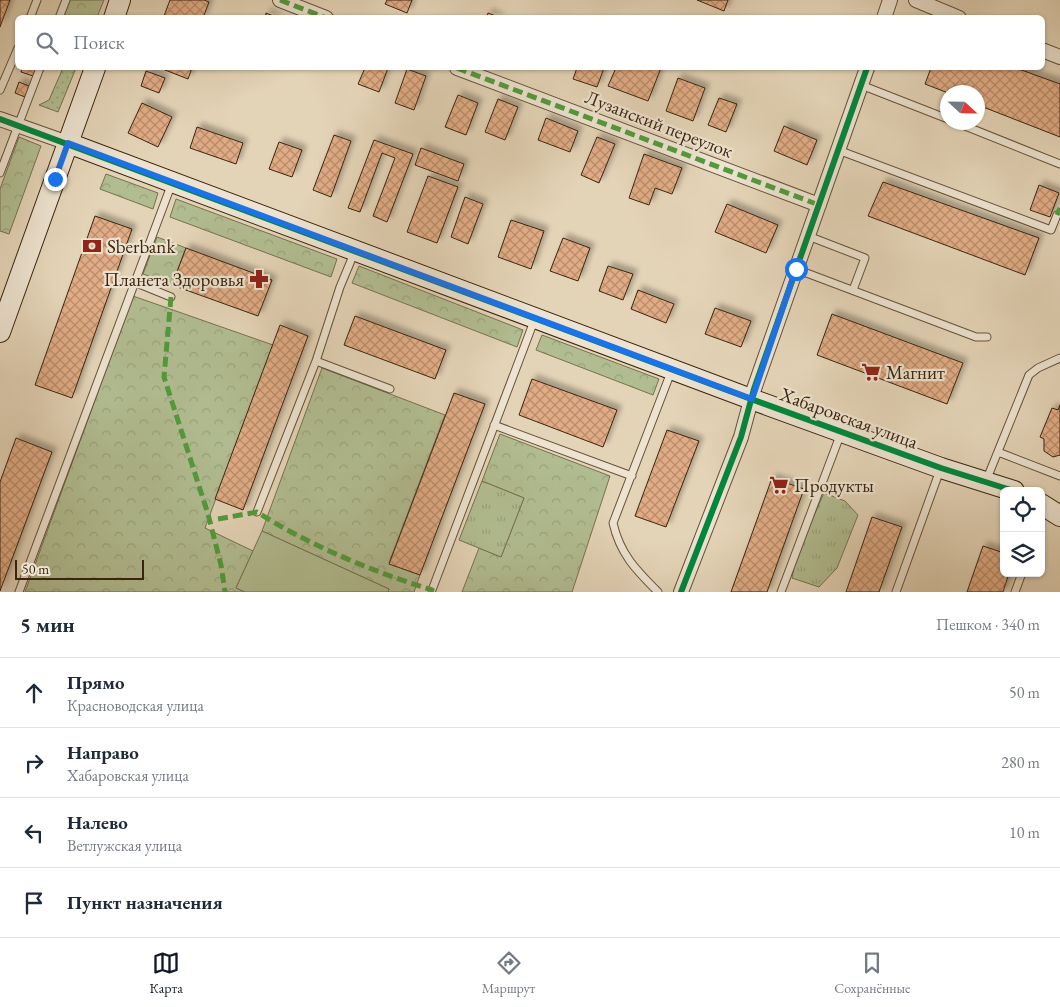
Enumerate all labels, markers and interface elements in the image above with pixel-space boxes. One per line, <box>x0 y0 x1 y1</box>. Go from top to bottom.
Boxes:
search box <box>15 15 1045 70</box>
icon: search <box>33 29 61 57</box>
text: Поиск <box>73 30 125 55</box>
street label: Лузанский переулок <box>582 84 736 164</box>
north arrow <box>940 85 985 130</box>
route end <box>44 168 67 191</box>
place label: Sberbank <box>107 234 176 259</box>
bank icon: Sberbank <box>81 235 103 257</box>
route start <box>785 258 808 281</box>
place label: Планета Здоровья <box>104 267 244 292</box>
pharmacy icon: Планета Здоровья <box>248 268 270 290</box>
place label: Магнит <box>886 360 945 385</box>
supermarket icon: Магнит <box>860 361 882 383</box>
street label: Хабаровская улица <box>776 381 922 455</box>
place label: Продукты <box>794 473 874 498</box>
supermarket icon: Продукты <box>768 474 790 496</box>
map controls <box>1000 487 1045 577</box>
button: locate <box>1000 487 1045 532</box>
button: layers <box>1000 532 1045 577</box>
scale bar <box>15 557 144 580</box>
text: 50 m <box>22 560 49 578</box>
text: 5 мин <box>20 611 75 638</box>
text: Пешком · 340 m <box>936 614 1040 635</box>
text: Прямо <box>67 670 125 695</box>
icon: ahead <box>20 679 48 707</box>
text: 50 m <box>1009 682 1040 703</box>
text: Красноводская улица <box>67 695 204 716</box>
text: Направо <box>67 740 139 765</box>
icon: right <box>20 749 48 777</box>
text: 280 m <box>1001 752 1040 773</box>
text: Хабаровская улица <box>67 765 189 786</box>
text: Налево <box>67 810 128 835</box>
icon: left <box>20 819 48 847</box>
text: 10 m <box>1009 822 1040 843</box>
text: Ветлужская улица <box>67 835 182 856</box>
icon: arrive <box>20 889 48 917</box>
text: Пункт назначения <box>67 890 223 915</box>
tab: Карта <box>149 949 183 997</box>
tab: Маршрут <box>482 949 535 997</box>
tab: Сохранённые <box>834 949 911 997</box>

